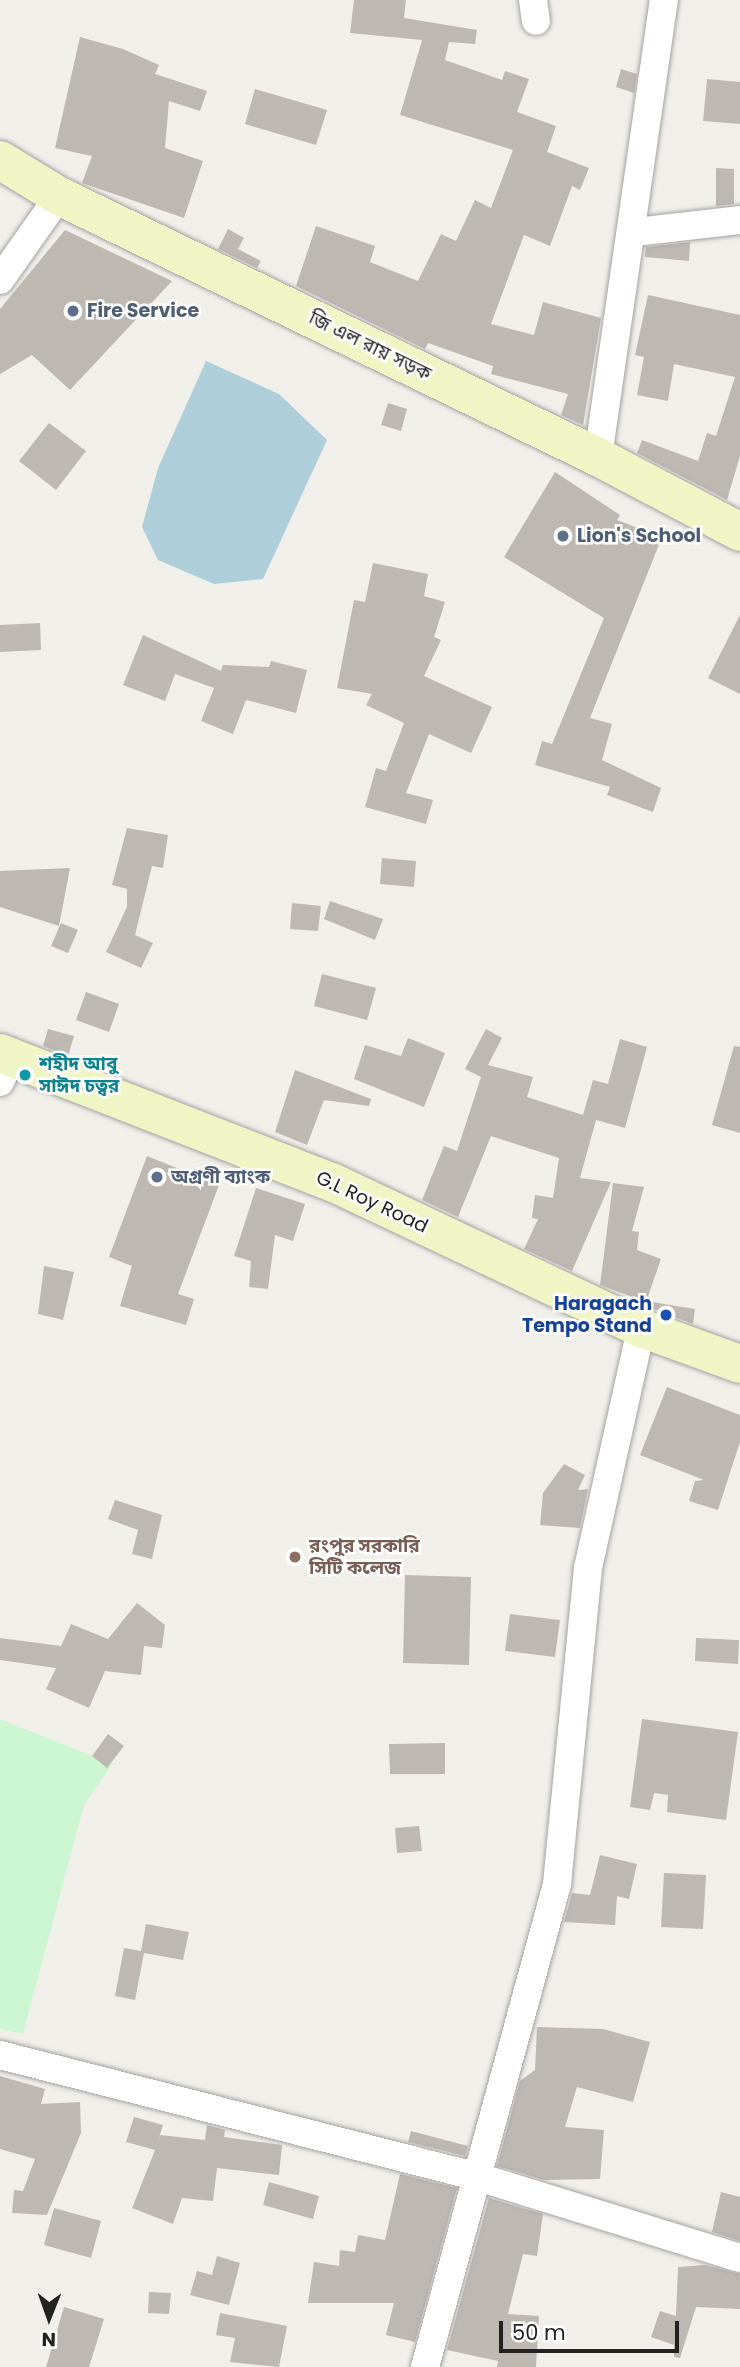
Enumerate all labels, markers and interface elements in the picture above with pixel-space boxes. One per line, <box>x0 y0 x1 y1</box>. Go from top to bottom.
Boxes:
place label: Fire Service <box>87 300 199 322</box>
marker: Fire Service <box>65 303 81 319</box>
street label: জি এল রায় সড়ক <box>305 307 435 385</box>
place label: Lion's School <box>577 525 701 547</box>
marker: Lion's School <box>555 528 571 544</box>
place label: শহীদ আবু সাঈদ চত্বর <box>39 1053 119 1097</box>
marker: শহীদ আবু সাঈদ চত্বর <box>17 1067 33 1083</box>
place label: অগ্রণী ব্যাংক <box>171 1166 270 1188</box>
street label: G.L Roy Road <box>312 1166 432 1238</box>
marker: অগ্রণী ব্যাংক <box>149 1169 165 1185</box>
place label: Haragach Tempo Stand <box>522 1293 652 1337</box>
marker: Haragach Tempo Stand <box>658 1307 674 1323</box>
place label: রংপুর সরকারি সিটি কলেজ <box>309 1535 420 1579</box>
marker: রংপুর সরকারি সিটি কলেজ <box>287 1549 303 1565</box>
north arrow <box>14 2283 84 2353</box>
scale bar <box>502 2308 682 2352</box>
text: 50 m <box>512 2318 566 2347</box>
text: N <box>41 2326 56 2353</box>

